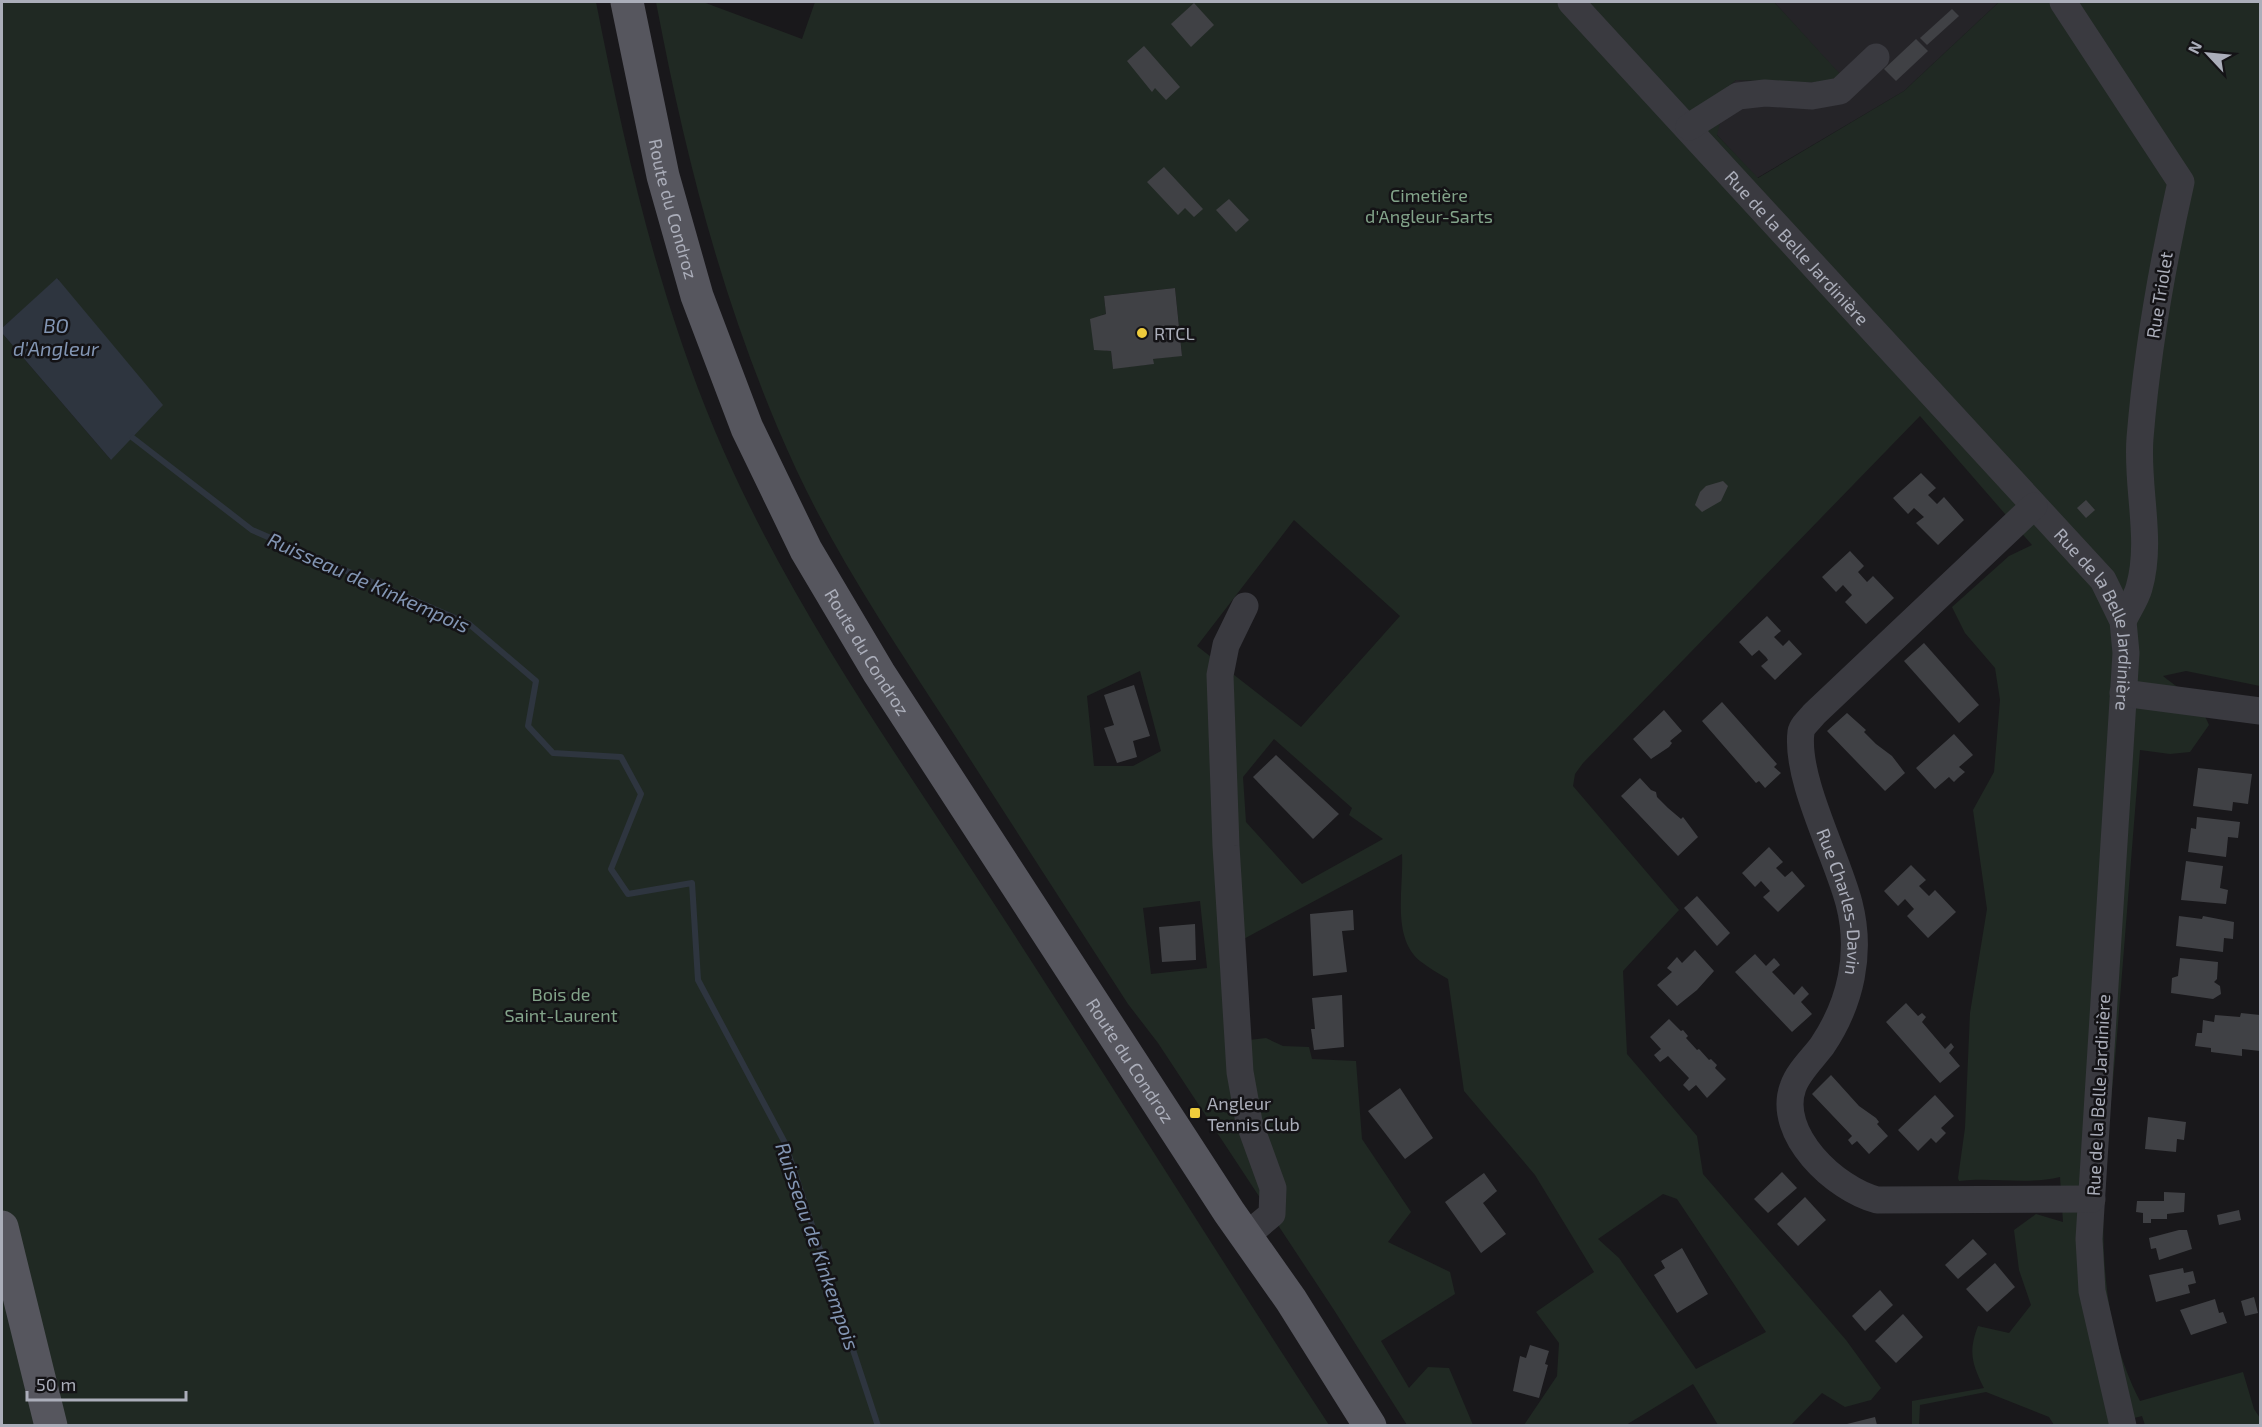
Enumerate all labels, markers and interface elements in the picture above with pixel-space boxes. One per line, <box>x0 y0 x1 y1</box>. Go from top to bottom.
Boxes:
north arrow <box>2178 24 2238 84</box>
text: N <box>2183 38 2205 57</box>
street label: Route du Condroz <box>645 137 703 281</box>
street label: Rue de la Belle Jardinière <box>1721 166 1874 330</box>
park label: Cimetière d'Angleur-Sarts <box>1365 184 1493 227</box>
street label: Rue Triolet <box>2141 250 2177 340</box>
water label: BO d'Angleur <box>13 313 100 360</box>
place label: RTCL <box>1154 322 1195 344</box>
marker: RTCL <box>1135 326 1149 340</box>
street label: Rue de la Belle Jardinière <box>2050 523 2137 711</box>
water label: Ruisseau de Kinkempois <box>264 527 474 637</box>
street label: Route du Condroz <box>820 585 914 719</box>
street label: Rue Charles-Davin <box>1812 825 1865 977</box>
park label: Bois de Saint-Laurent <box>504 983 618 1026</box>
street label: Rue de la Belle Jardinière <box>2082 993 2114 1197</box>
street label: Route du Condroz <box>1082 994 1179 1127</box>
place label: Angleur Tennis Club <box>1207 1092 1300 1135</box>
marker: Angleur Tennis Club <box>1188 1106 1202 1120</box>
water label: Ruisseau de Kinkempois <box>771 1139 865 1353</box>
scale bar <box>27 1364 186 1402</box>
text: 50 m <box>36 1373 76 1395</box>

